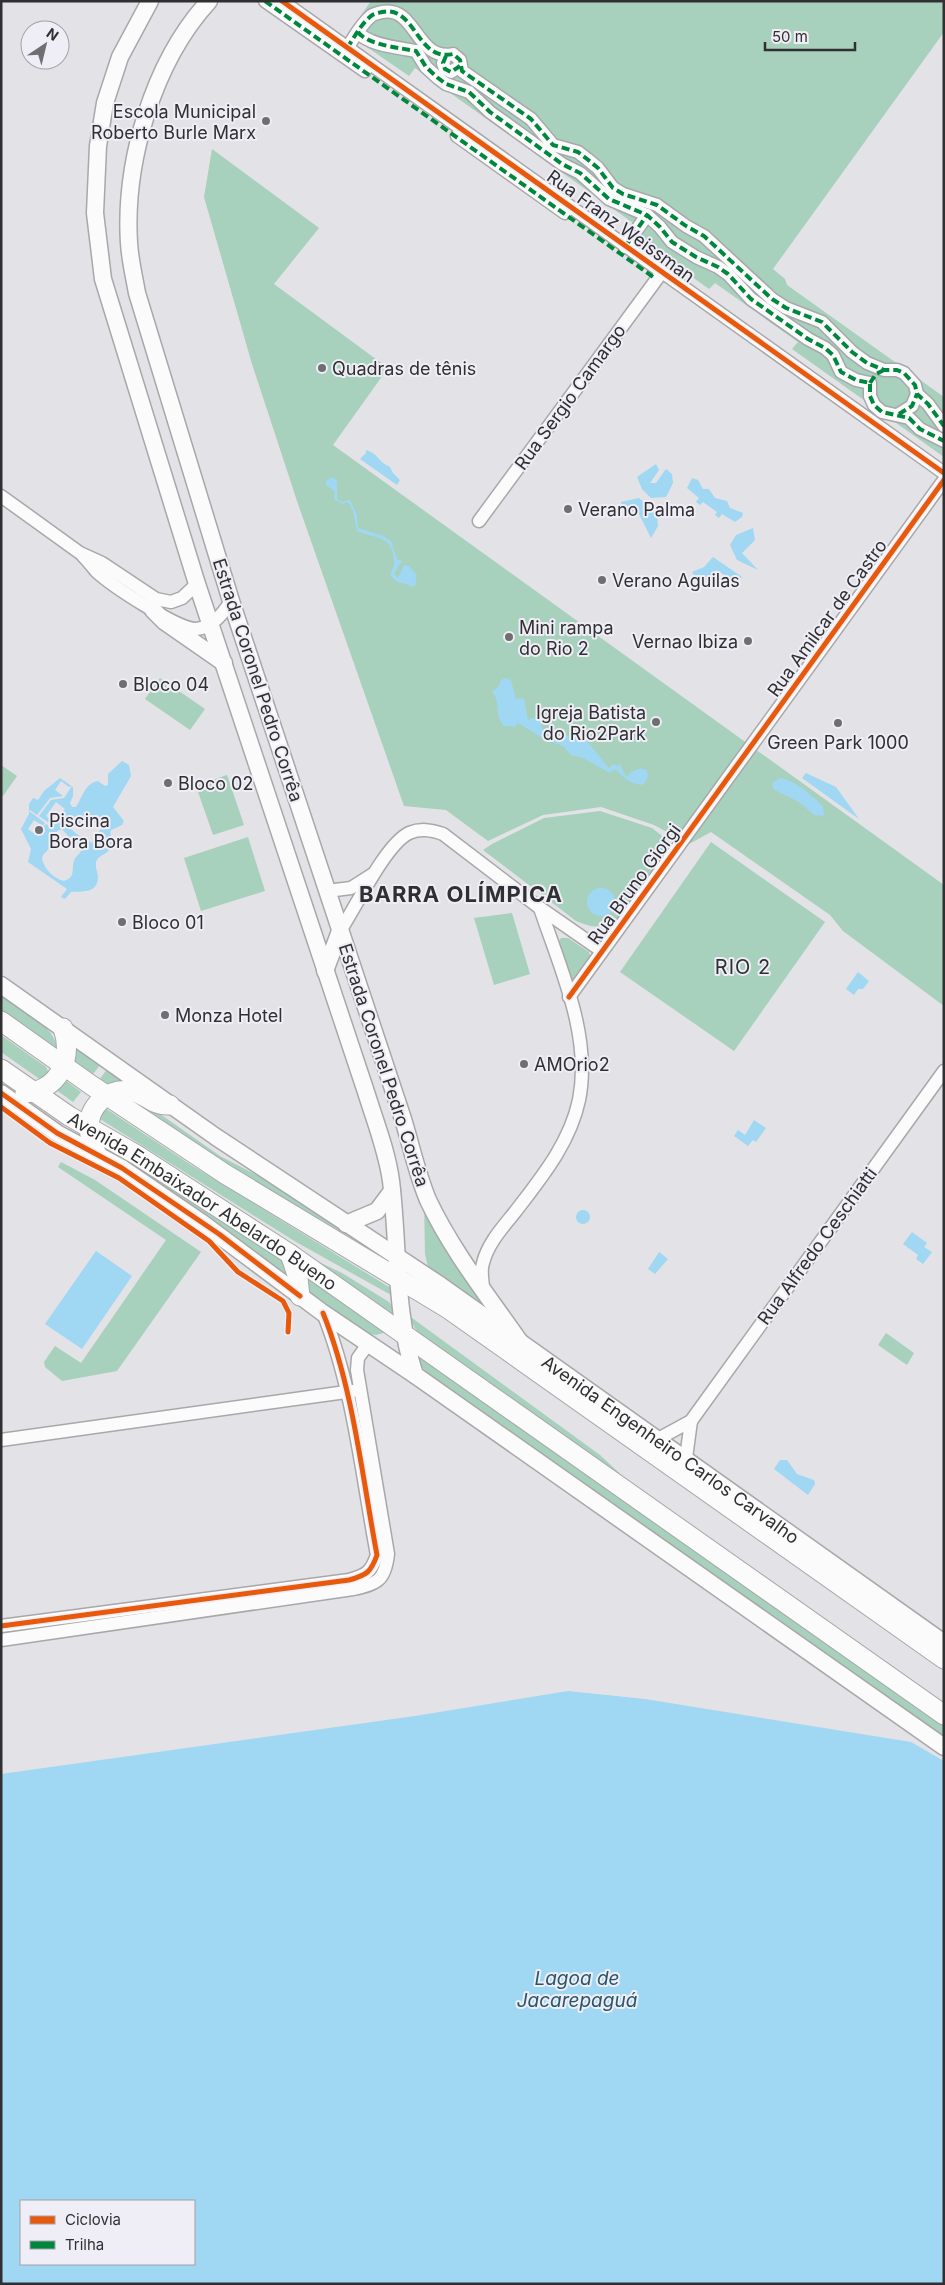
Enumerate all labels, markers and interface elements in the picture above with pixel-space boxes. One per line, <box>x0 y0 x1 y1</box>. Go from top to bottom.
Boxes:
north arrow <box>20 20 70 70</box>
scale bar <box>765 20 855 52</box>
text: N <box>43 24 62 44</box>
text: 50 m <box>772 27 808 46</box>
place label: Escola Municipal Roberto Burle Marx <box>91 101 256 143</box>
marker: Escola Municipal Roberto Burle Marx <box>260 115 272 127</box>
street label: Rua Franz Weissman <box>543 165 699 287</box>
street label: Rua Sergio Camargo <box>510 320 630 474</box>
place label: Quadras de tênis <box>332 358 476 379</box>
marker: Quadras de tênis <box>316 362 328 374</box>
place label: Verano Palma <box>578 499 695 520</box>
marker: Verano Palma <box>562 503 574 515</box>
street label: Rua Amilcar de Castro <box>763 535 891 701</box>
street label: Estrada Coronel Pedro Corrêa <box>209 556 307 804</box>
place label: Verano Aguilas <box>612 570 740 591</box>
marker: Verano Aguilas <box>596 574 608 586</box>
place label: Mini rampa do Rio 2 <box>519 617 614 659</box>
marker: Mini rampa do Rio 2 <box>503 631 515 643</box>
place label: Vernao Ibiza <box>632 631 738 652</box>
marker: Vernao Ibiza <box>742 635 754 647</box>
place label: Bloco 04 <box>133 674 209 695</box>
marker: Bloco 04 <box>117 678 129 690</box>
place label: Igreja Batista do Rio2Park <box>536 702 646 744</box>
marker: Igreja Batista do Rio2Park <box>650 716 662 728</box>
marker: Green Park 1000 <box>832 717 844 729</box>
place label: Green Park 1000 <box>767 732 909 753</box>
place label: Bloco 02 <box>178 773 253 794</box>
marker: Bloco 02 <box>162 777 174 789</box>
place label: Piscina Bora Bora <box>49 810 133 852</box>
street label: Rua Bruno Giorgi <box>583 820 685 948</box>
marker: Piscina Bora Bora <box>33 824 45 836</box>
district label: BARRA OLÍMPICA <box>359 881 563 907</box>
place label: Bloco 01 <box>132 912 204 933</box>
marker: Bloco 01 <box>116 916 128 928</box>
street label: Estrada Coronel Pedro Corrêa <box>335 941 433 1189</box>
district label: RIO 2 <box>715 955 771 979</box>
place label: Monza Hotel <box>175 1005 283 1026</box>
marker: Monza Hotel <box>159 1009 171 1021</box>
place label: AMOrio2 <box>534 1054 610 1075</box>
marker: AMOrio2 <box>518 1058 530 1070</box>
street label: Avenida Embaixador Abelardo Bueno <box>65 1107 341 1294</box>
street label: Rua Alfredo Ceschiatti <box>753 1163 881 1329</box>
street label: Avenida Engenheiro Carlos Carvalho <box>538 1351 804 1548</box>
water label: Lagoa de Jacarepaguá <box>517 1967 638 2012</box>
legend <box>20 2200 195 2265</box>
text: Ciclovia <box>65 2210 121 2229</box>
text: Trilha <box>65 2235 104 2254</box>

